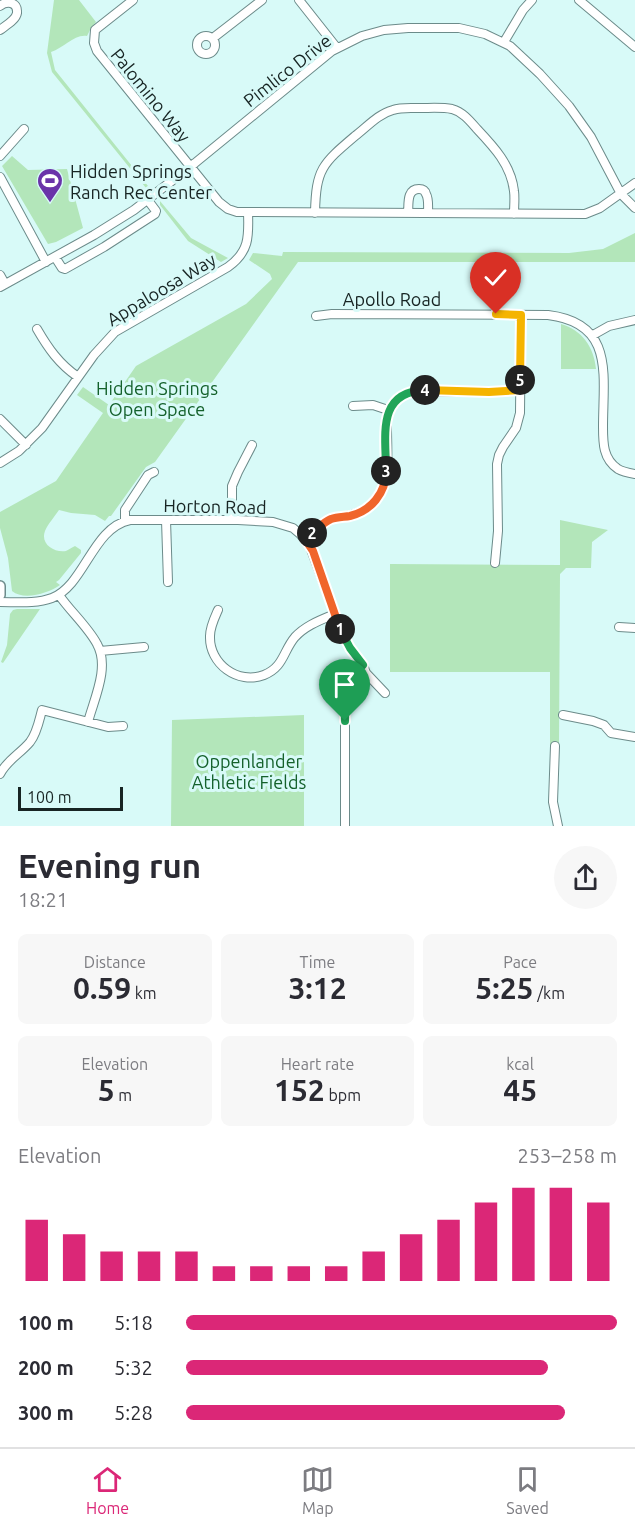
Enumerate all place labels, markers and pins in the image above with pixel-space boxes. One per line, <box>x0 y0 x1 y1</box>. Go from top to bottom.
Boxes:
place label: Hidden Springs Ranch Rec Center <box>70 161 212 202</box>
sports icon: Hidden Springs Ranch Rec Center <box>35 166 65 204</box>
pin <box>470 252 521 314</box>
pin: 5 <box>505 365 535 395</box>
pin: 4 <box>410 375 440 405</box>
pin: 3 <box>371 456 401 486</box>
pin: 2 <box>297 518 327 548</box>
pin: 1 <box>325 614 355 644</box>
pin <box>319 659 370 721</box>

